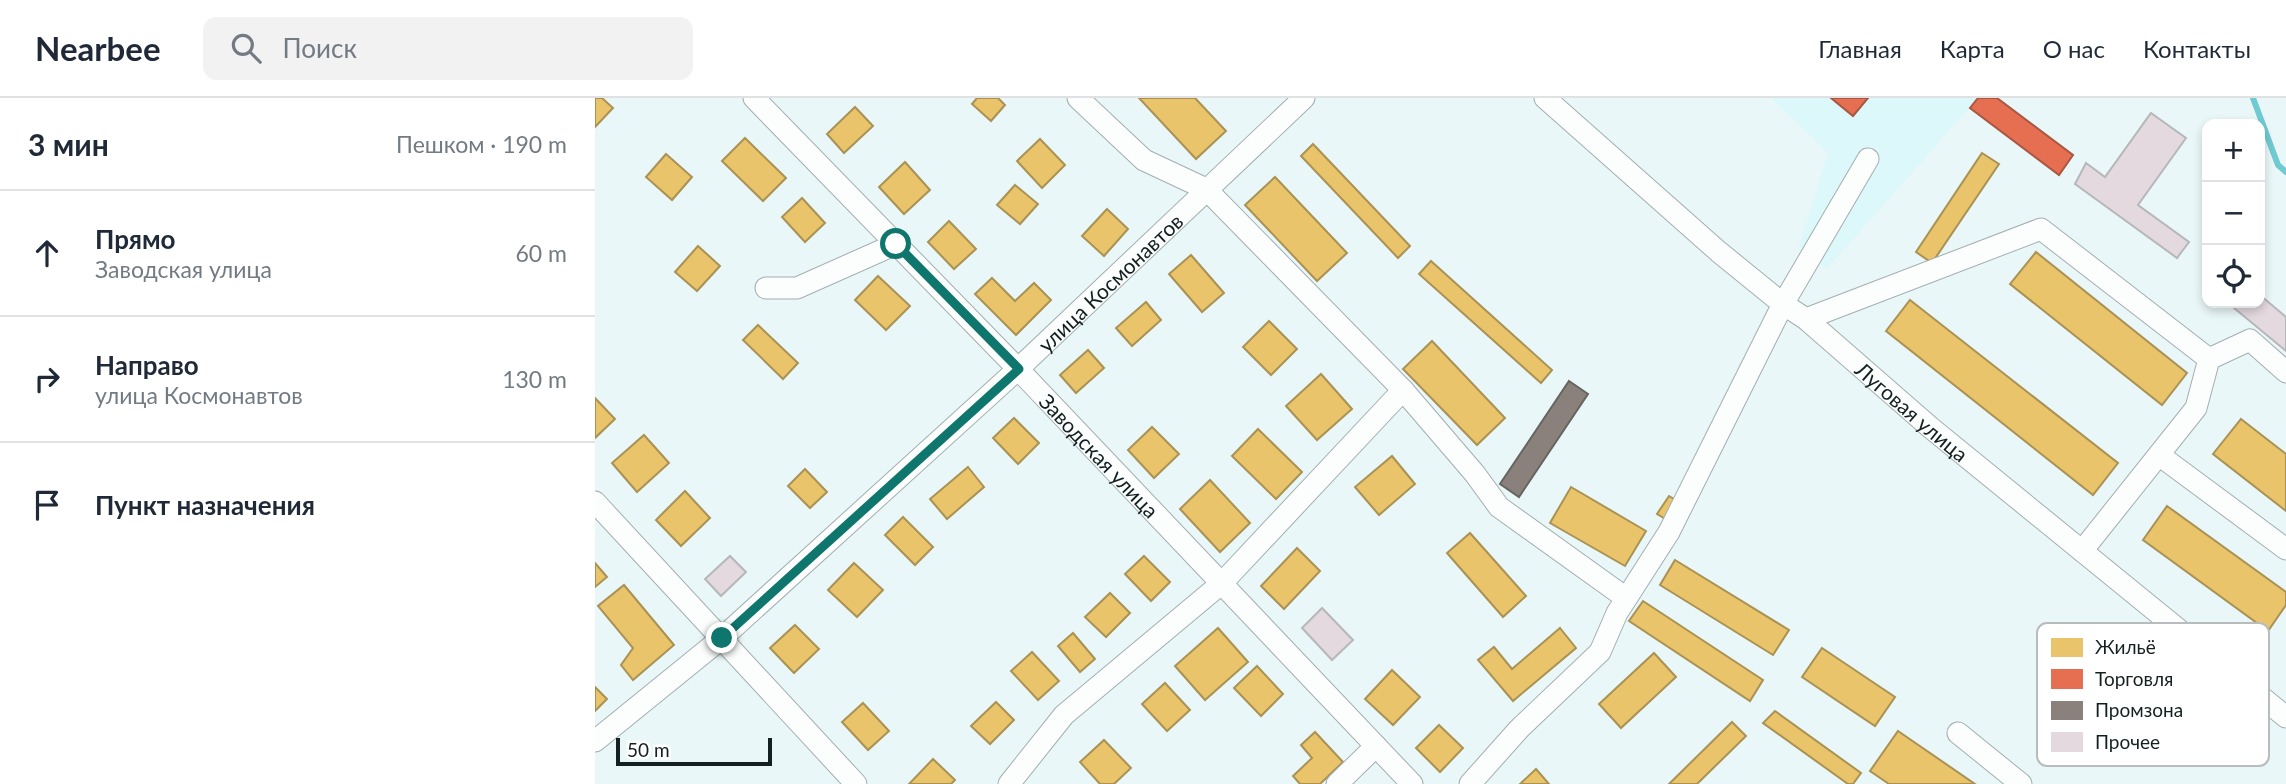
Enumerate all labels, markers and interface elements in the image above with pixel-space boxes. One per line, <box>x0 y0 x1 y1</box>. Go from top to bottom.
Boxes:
search box <box>203 17 693 80</box>
text: Nearbee <box>35 28 161 68</box>
icon: search <box>227 29 265 67</box>
text: Поиск <box>283 32 357 64</box>
text: Главная <box>1818 34 1902 63</box>
text: Карта <box>1940 34 2005 63</box>
text: О нас <box>2043 34 2105 63</box>
text: Контакты <box>2143 34 2251 63</box>
map controls <box>2202 119 2265 308</box>
button: + <box>2202 119 2265 182</box>
text: 3 мин <box>28 126 109 162</box>
text: Пешком · 190 m <box>396 130 567 158</box>
button: − <box>2202 182 2265 245</box>
street label: улица Космонавтов <box>1032 208 1187 356</box>
text: Прямо <box>95 223 176 255</box>
route start <box>880 228 911 259</box>
icon: ahead <box>28 234 66 272</box>
text: 60 m <box>516 239 567 267</box>
button: locate <box>2202 245 2265 308</box>
text: Заводская улица <box>95 255 272 283</box>
text: Направо <box>95 349 199 381</box>
street label: Луговая улица <box>1850 355 1974 466</box>
icon: right <box>28 360 66 398</box>
text: 130 m <box>502 365 567 393</box>
text: улица Космонавтов <box>95 381 303 409</box>
street label: Заводская улица <box>1035 388 1164 522</box>
icon: arrive <box>28 486 66 524</box>
text: Пункт назначения <box>95 489 315 521</box>
route end <box>706 622 737 653</box>
legend <box>2037 623 2269 766</box>
text: Жильё <box>2095 635 2156 658</box>
text: Торговля <box>2095 667 2173 690</box>
text: Промзона <box>2095 698 2183 721</box>
text: Прочее <box>2095 730 2160 753</box>
scale bar <box>616 735 772 767</box>
text: 50 m <box>627 738 670 761</box>

